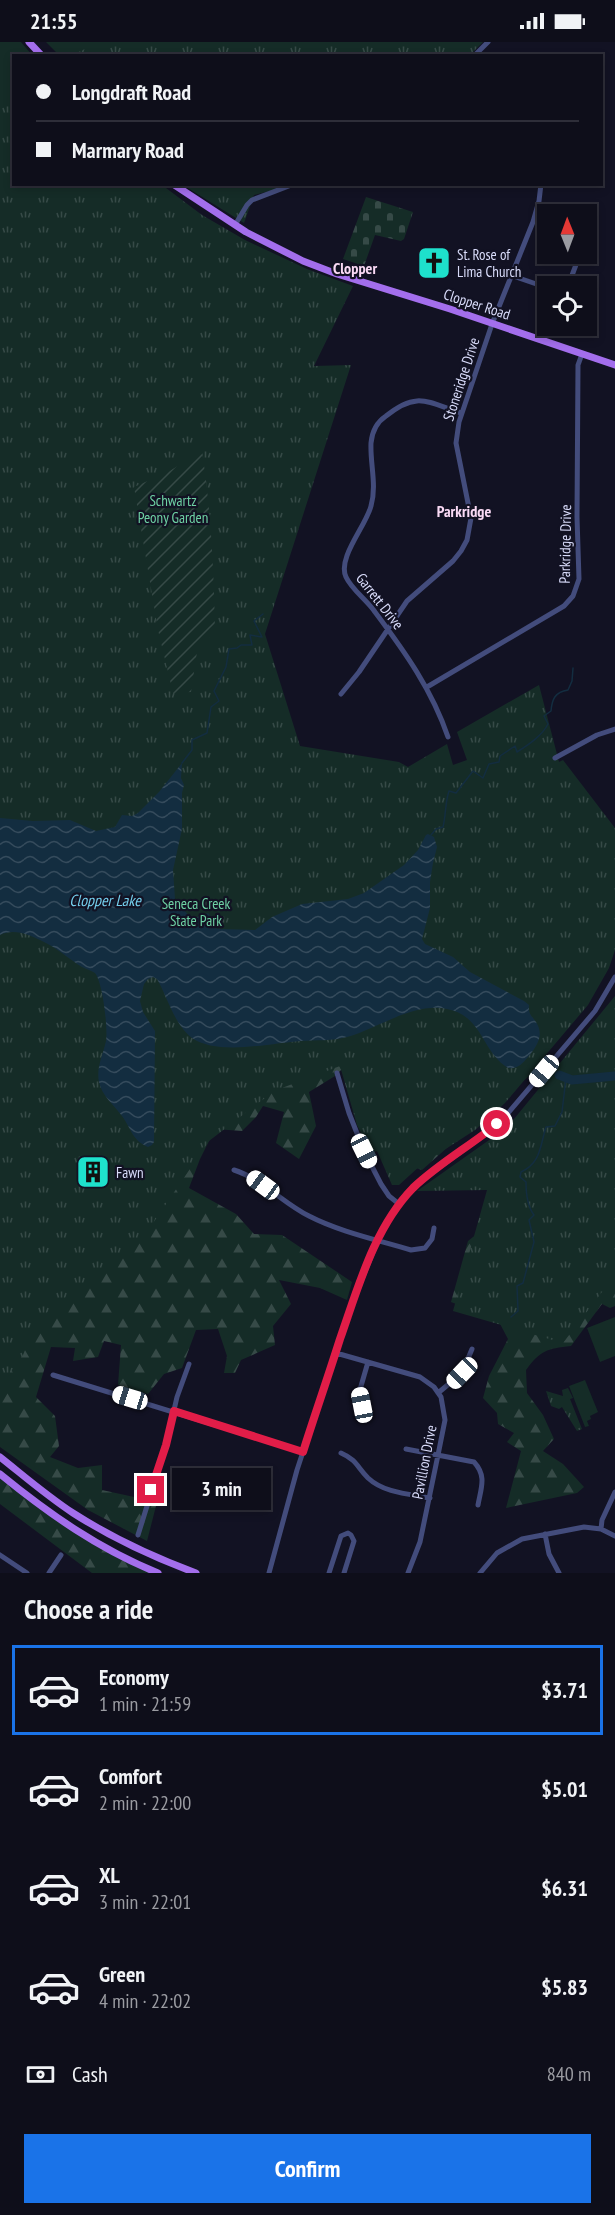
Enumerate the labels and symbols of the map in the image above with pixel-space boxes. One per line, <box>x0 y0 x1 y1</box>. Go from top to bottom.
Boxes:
north arrow <box>537 204 597 264</box>
church icon: St. Rose of Lima Church <box>416 245 452 281</box>
place label: St. Rose of Lima Church <box>457 245 521 281</box>
district label: Clopper <box>333 258 377 278</box>
street label: Clopper Road <box>441 284 513 324</box>
street label: Stoneridge Drive <box>439 335 483 423</box>
park label: Schwartz Peony Garden <box>138 491 208 527</box>
district label: Parkridge <box>437 501 491 521</box>
street label: Parkridge Drive <box>555 504 575 584</box>
street label: Garrett Drive <box>352 569 408 633</box>
water label: Clopper Lake <box>69 890 142 910</box>
park label: Seneca Creek State Park <box>162 894 231 930</box>
car <box>526 1051 562 1091</box>
route start <box>483 1110 510 1137</box>
car <box>348 1131 380 1171</box>
building icon: Fawn <box>75 1154 111 1190</box>
place label: Fawn <box>116 1163 144 1182</box>
car <box>243 1167 283 1203</box>
car <box>443 1354 481 1392</box>
car <box>110 1384 150 1412</box>
car <box>350 1386 374 1424</box>
street label: Pavillion Drive <box>408 1423 440 1501</box>
callout: 3 min <box>172 1469 271 1511</box>
route end <box>137 1476 164 1503</box>

